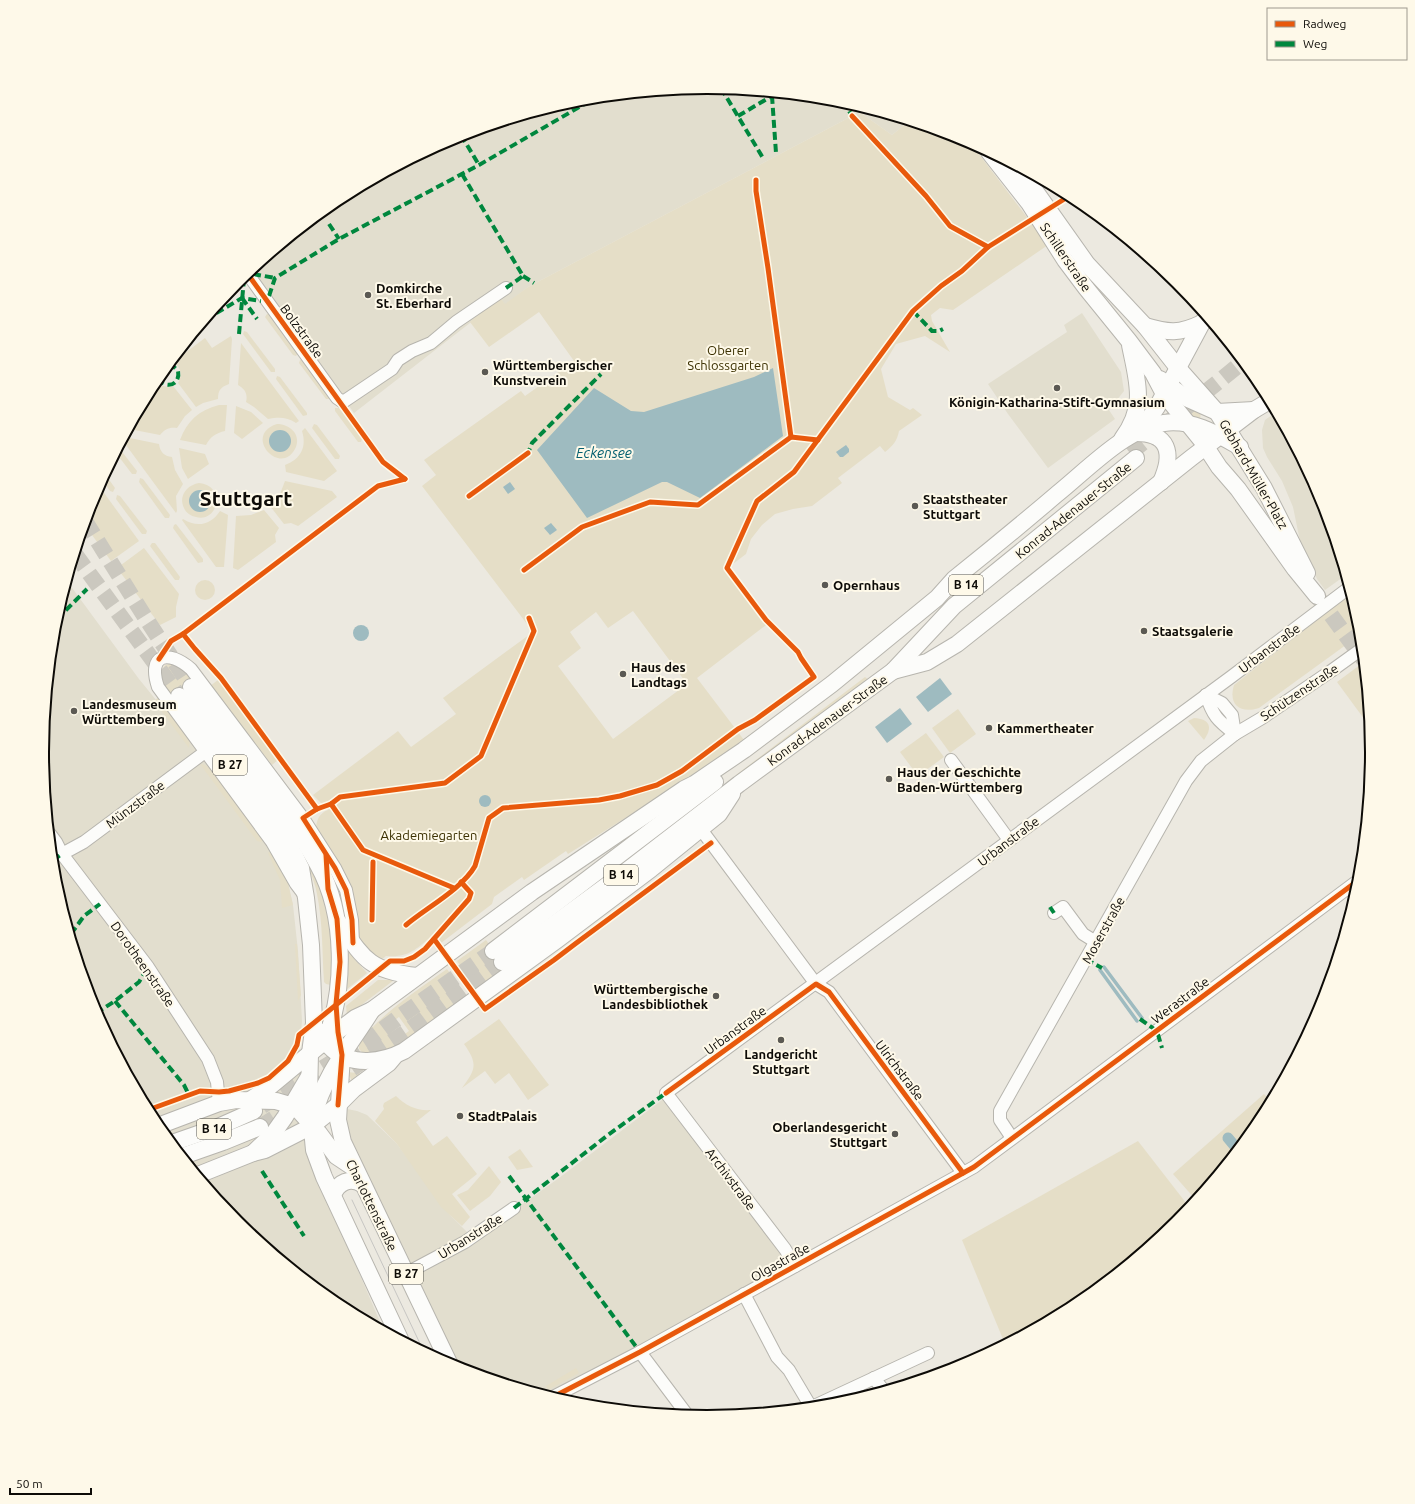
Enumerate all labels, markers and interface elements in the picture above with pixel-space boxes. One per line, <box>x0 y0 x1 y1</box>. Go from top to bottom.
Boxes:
legend <box>1267 8 1407 60</box>
text: Radweg <box>1303 17 1346 30</box>
text: Weg <box>1303 37 1327 50</box>
street label: Schillerstraße <box>1038 220 1094 294</box>
place label: Domkirche St. Eberhard <box>376 281 452 310</box>
marker: Domkirche St. Eberhard <box>363 290 373 300</box>
street label: Bolzstraße <box>278 302 326 360</box>
park label: Oberer Schlossgarten <box>687 343 769 372</box>
place label: Württembergischer Kunstverein <box>493 358 613 387</box>
marker: Württembergischer Kunstverein <box>480 367 490 377</box>
marker: Königin-Katharina-Stift-Gymnasium <box>1052 383 1062 393</box>
place label: Königin-Katharina-Stift-Gymnasium <box>949 395 1165 409</box>
street label: Gebhard-Müller-Platz <box>1217 417 1291 531</box>
water label: Eckensee <box>576 445 632 461</box>
street label: Konrad-Adenauer-Straße <box>1012 459 1134 561</box>
district label: Stuttgart <box>200 486 292 510</box>
place label: Staatstheater Stuttgart <box>923 492 1008 521</box>
marker: Staatstheater Stuttgart <box>910 501 920 511</box>
road number: B 14 <box>949 575 983 595</box>
place label: Opernhaus <box>833 578 900 592</box>
marker: Opernhaus <box>820 580 830 590</box>
street label: Urbanstraße <box>1236 620 1302 676</box>
place label: Staatsgalerie <box>1152 624 1233 638</box>
marker: Staatsgalerie <box>1139 626 1149 636</box>
place label: Haus des Landtags <box>631 660 687 689</box>
street label: Schützenstraße <box>1258 661 1340 723</box>
marker: Haus des Landtags <box>618 669 628 679</box>
street label: Konrad-Adenauer-Straße <box>764 672 890 768</box>
place label: Landesmuseum Württemberg <box>82 697 177 726</box>
marker: Landesmuseum Württemberg <box>69 706 79 716</box>
place label: Kammertheater <box>997 721 1094 735</box>
marker: Kammertheater <box>984 723 994 733</box>
road number: B 27 <box>213 755 247 775</box>
place label: Haus der Geschichte Baden-Württemberg <box>897 765 1023 794</box>
marker: Haus der Geschichte Baden-Württemberg <box>884 774 894 784</box>
street label: Münzstraße <box>103 777 167 831</box>
street label: Urbanstraße <box>975 813 1041 869</box>
park label: Akademiegarten <box>381 828 477 842</box>
road number: B 14 <box>604 865 638 885</box>
street label: Moserstraße <box>1079 894 1127 966</box>
street label: Dorotheenstraße <box>108 919 178 1009</box>
street label: Werastraße <box>1149 974 1211 1026</box>
place label: Württembergische Landesbibliothek <box>594 982 709 1011</box>
marker: Württembergische Landesbibliothek <box>711 991 721 1001</box>
street label: Urbanstraße <box>701 1003 769 1057</box>
marker: Landgericht Stuttgart <box>776 1035 786 1045</box>
street label: Ulrichstraße <box>873 1037 927 1103</box>
place label: Landgericht Stuttgart <box>744 1047 818 1076</box>
place label: StadtPalais <box>468 1109 537 1123</box>
marker: StadtPalais <box>455 1111 465 1121</box>
road number: B 14 <box>197 1119 231 1139</box>
place label: Oberlandesgericht Stuttgart <box>772 1120 887 1149</box>
marker: Oberlandesgericht Stuttgart <box>890 1129 900 1139</box>
street label: Archivstraße <box>703 1145 759 1213</box>
street label: Charlottenstraße <box>344 1157 400 1253</box>
street label: Urbanstraße <box>435 1211 505 1261</box>
street label: Olgastraße <box>748 1240 812 1284</box>
road number: B 27 <box>389 1264 423 1284</box>
scale bar <box>10 1470 91 1496</box>
text: 50 m <box>16 1477 43 1490</box>

